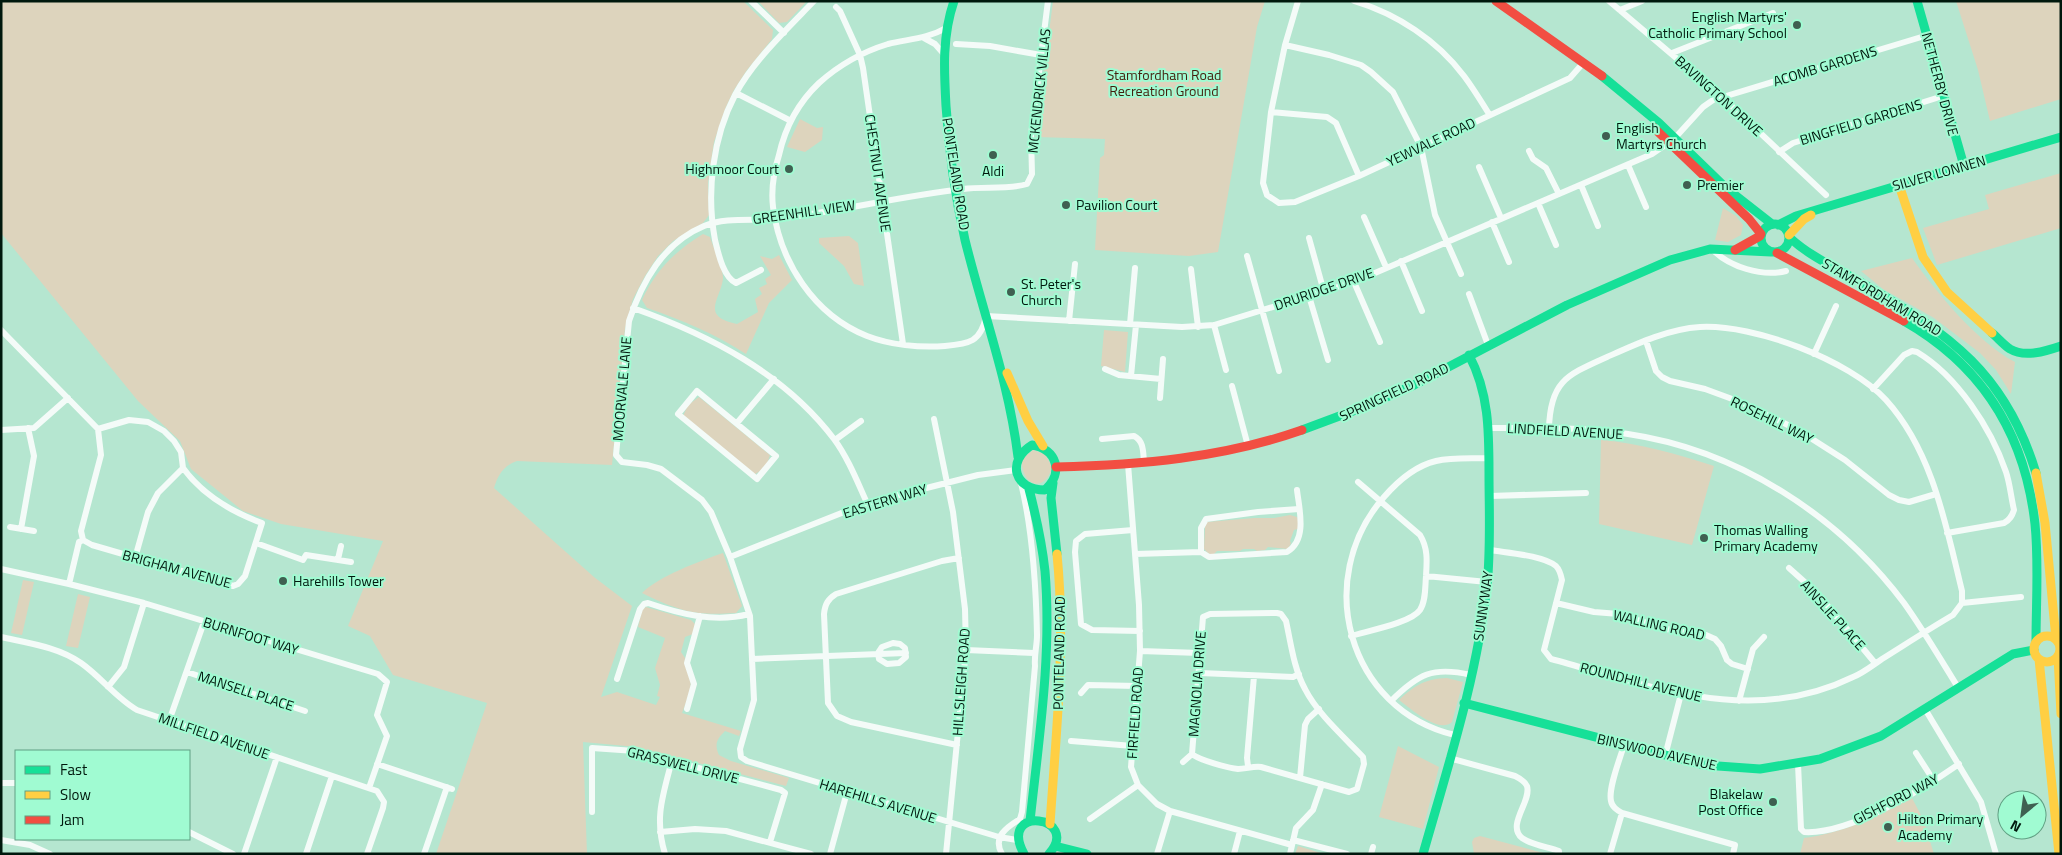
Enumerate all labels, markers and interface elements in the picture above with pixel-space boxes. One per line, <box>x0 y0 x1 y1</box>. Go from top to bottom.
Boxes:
place label: English Martyrs' Catholic Primary School <box>1648 6 1787 43</box>
marker: English Martyrs' Catholic Primary School <box>1791 19 1803 31</box>
street label: MCKENDRICK VILLAS <box>1022 28 1055 154</box>
street label: NETHERBY DRIVE <box>1917 30 1964 138</box>
street label: ACOMB GARDENS <box>1770 40 1879 91</box>
street label: BAVINGTON DRIVE <box>1671 50 1768 141</box>
park label: Stamfordham Road Recreation Ground <box>1107 64 1221 101</box>
street label: BINGFIELD GARDENS <box>1797 93 1925 150</box>
street label: YEWVALE ROAD <box>1383 112 1479 171</box>
street label: CHESTNUT AVENUE <box>860 113 897 233</box>
street label: PONTELAND ROAD <box>937 116 976 232</box>
place label: English Martyrs Church <box>1616 117 1707 154</box>
marker: English Martyrs Church <box>1600 130 1612 142</box>
marker: Aldi <box>987 149 999 161</box>
street label: SILVER LONNEN <box>1890 149 1988 196</box>
place label: Highmoor Court <box>685 158 779 179</box>
place label: Aldi <box>982 160 1004 181</box>
marker: Highmoor Court <box>783 163 795 175</box>
place label: Premier <box>1697 174 1744 195</box>
marker: Premier <box>1681 179 1693 191</box>
street label: GREENHILL VIEW <box>751 194 857 229</box>
place label: Pavilion Court <box>1076 194 1157 215</box>
marker: Pavilion Court <box>1060 199 1072 211</box>
street label: STAMFORDHAM ROAD <box>1818 252 1946 341</box>
street label: DRURIDGE DRIVE <box>1271 262 1377 315</box>
place label: St. Peter's Church <box>1021 273 1081 310</box>
marker: St. Peter's Church <box>1005 286 1017 298</box>
street label: MOORVALE LANE <box>606 336 637 442</box>
street label: SPRINGFIELD ROAD <box>1336 357 1452 426</box>
street label: ROSEHILL WAY <box>1727 390 1818 449</box>
street label: LINDFIELD AVENUE <box>1507 417 1624 444</box>
street label: EASTERN WAY <box>840 478 930 523</box>
place label: Thomas Walling Primary Academy <box>1714 519 1818 556</box>
marker: Thomas Walling Primary Academy <box>1698 532 1710 544</box>
street label: BRIGHAM AVENUE <box>120 544 234 593</box>
street label: SUNNYWAY <box>1467 569 1498 642</box>
place label: Harehills Tower <box>293 570 384 591</box>
marker: Harehills Tower <box>277 575 289 587</box>
street label: AINSLIE PLACE <box>1796 575 1871 655</box>
street label: PONTELAND ROAD <box>1047 596 1070 710</box>
street label: WALLING ROAD <box>1611 604 1707 645</box>
street label: BURNFOOT WAY <box>201 611 302 660</box>
street label: HILLSLEIGH ROAD <box>946 627 975 737</box>
street label: MAGNOLIA DRIVE <box>1182 630 1211 737</box>
street label: ROUNDHILL AVENUE <box>1578 656 1704 707</box>
street label: MANSELL PLACE <box>195 665 297 716</box>
street label: FIRFIELD ROAD <box>1121 666 1148 760</box>
street label: MILLFIELD AVENUE <box>156 707 273 764</box>
street label: BINSWOOD AVENUE <box>1595 728 1719 776</box>
street label: GRASSWELL DRIVE <box>625 741 741 789</box>
legend <box>15 750 190 840</box>
text: Fast <box>60 758 88 781</box>
street label: GISHFORD WAY <box>1849 768 1943 829</box>
street label: HAREHILLS AVENUE <box>817 773 939 828</box>
text: Slow <box>60 783 91 806</box>
place label: Blakelaw Post Office <box>1698 783 1763 820</box>
north arrow <box>1997 790 2047 840</box>
marker: Blakelaw Post Office <box>1767 796 1779 808</box>
text: Jam <box>60 808 84 831</box>
place label: Hilton Primary Academy <box>1898 808 1983 845</box>
text: N <box>2006 815 2025 838</box>
marker: Hilton Primary Academy <box>1882 821 1894 833</box>

